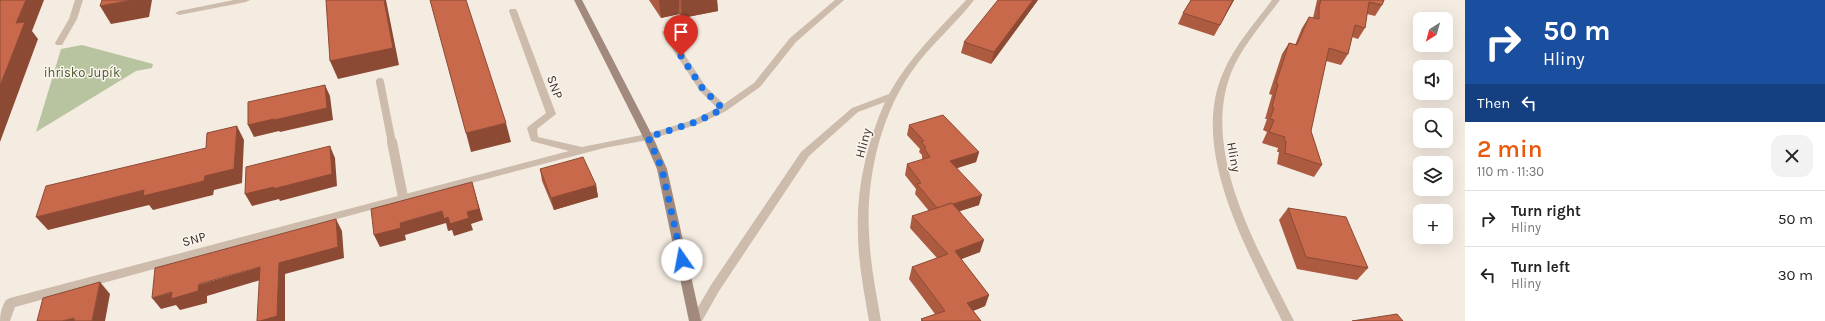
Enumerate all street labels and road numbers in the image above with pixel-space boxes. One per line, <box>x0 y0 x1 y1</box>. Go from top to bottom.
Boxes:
street label: SNP <box>544 73 566 101</box>
street label: Hliny <box>852 127 874 159</box>
street label: Hliny <box>1224 141 1244 173</box>
street label: SNP <box>180 229 208 249</box>

